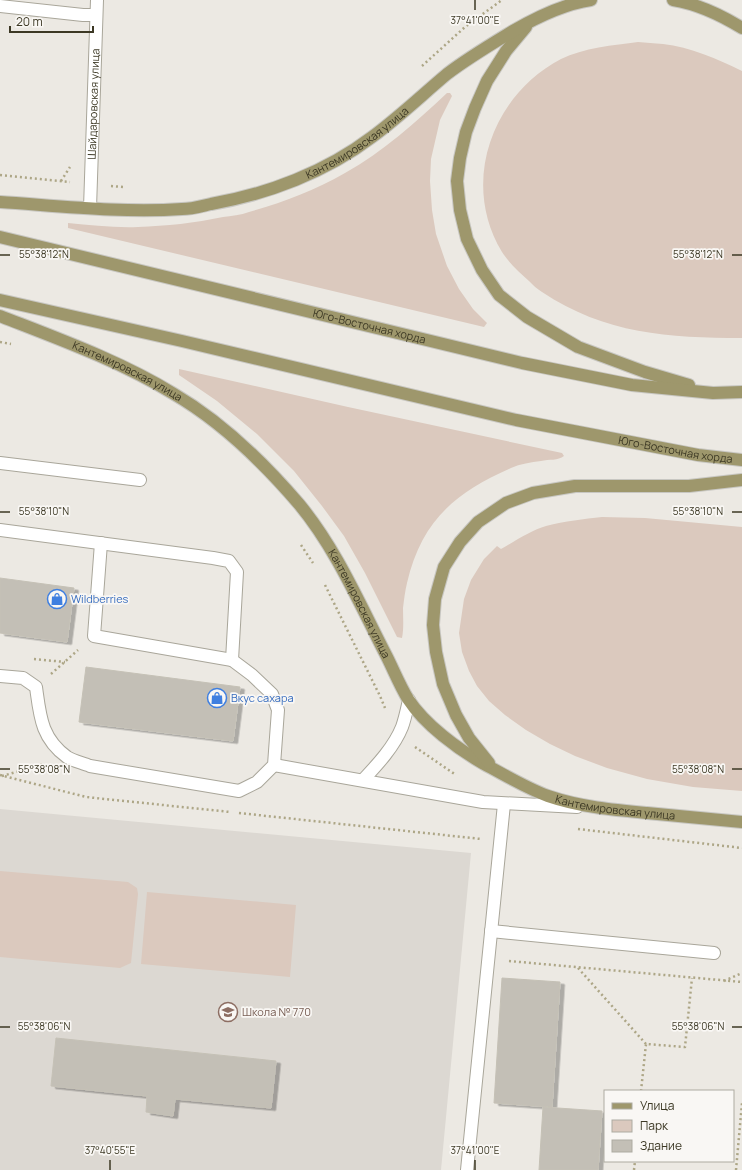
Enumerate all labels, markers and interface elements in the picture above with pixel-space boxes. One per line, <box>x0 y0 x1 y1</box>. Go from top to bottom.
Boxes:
scale bar <box>10 8 93 34</box>
text: 20 m <box>16 13 43 30</box>
text: 37°41'00"E <box>451 13 500 27</box>
street label: Шайдаровская улица <box>84 48 102 160</box>
street label: Кантемировская улица <box>303 103 411 182</box>
text: 55°38'12"N <box>19 247 69 261</box>
text: 55°38'12"N <box>673 247 723 261</box>
street label: Юго-Восточная хорда <box>312 305 427 347</box>
street label: Кантемировская улица <box>70 337 185 404</box>
street label: Юго-Восточная хорда <box>617 432 733 466</box>
text: 55°38'10"N <box>19 504 69 518</box>
text: 55°38'10"N <box>673 504 723 518</box>
street label: Кантемировская улица <box>325 546 394 661</box>
shop icon: Wildberries <box>46 588 68 610</box>
place label: Wildberries <box>71 591 129 606</box>
shop icon: Вкус сахара <box>206 687 228 709</box>
place label: Вкус сахара <box>231 690 294 705</box>
text: 55°38'08"N <box>18 762 70 776</box>
text: 55°38'08"N <box>672 762 724 776</box>
street label: Кантемировская улица <box>554 791 676 823</box>
school or university icon: Школа № 770 <box>217 1001 239 1023</box>
place label: Школа № 770 <box>242 1004 311 1019</box>
text: 55°38'06"N <box>18 1019 70 1033</box>
text: 55°38'06"N <box>672 1019 724 1033</box>
legend <box>604 1090 734 1162</box>
text: Улица <box>640 1097 674 1114</box>
text: Парк <box>640 1117 669 1134</box>
text: Здание <box>640 1137 682 1154</box>
text: 37°40'55"E <box>85 1143 135 1157</box>
text: 37°41'00"E <box>451 1143 500 1157</box>

